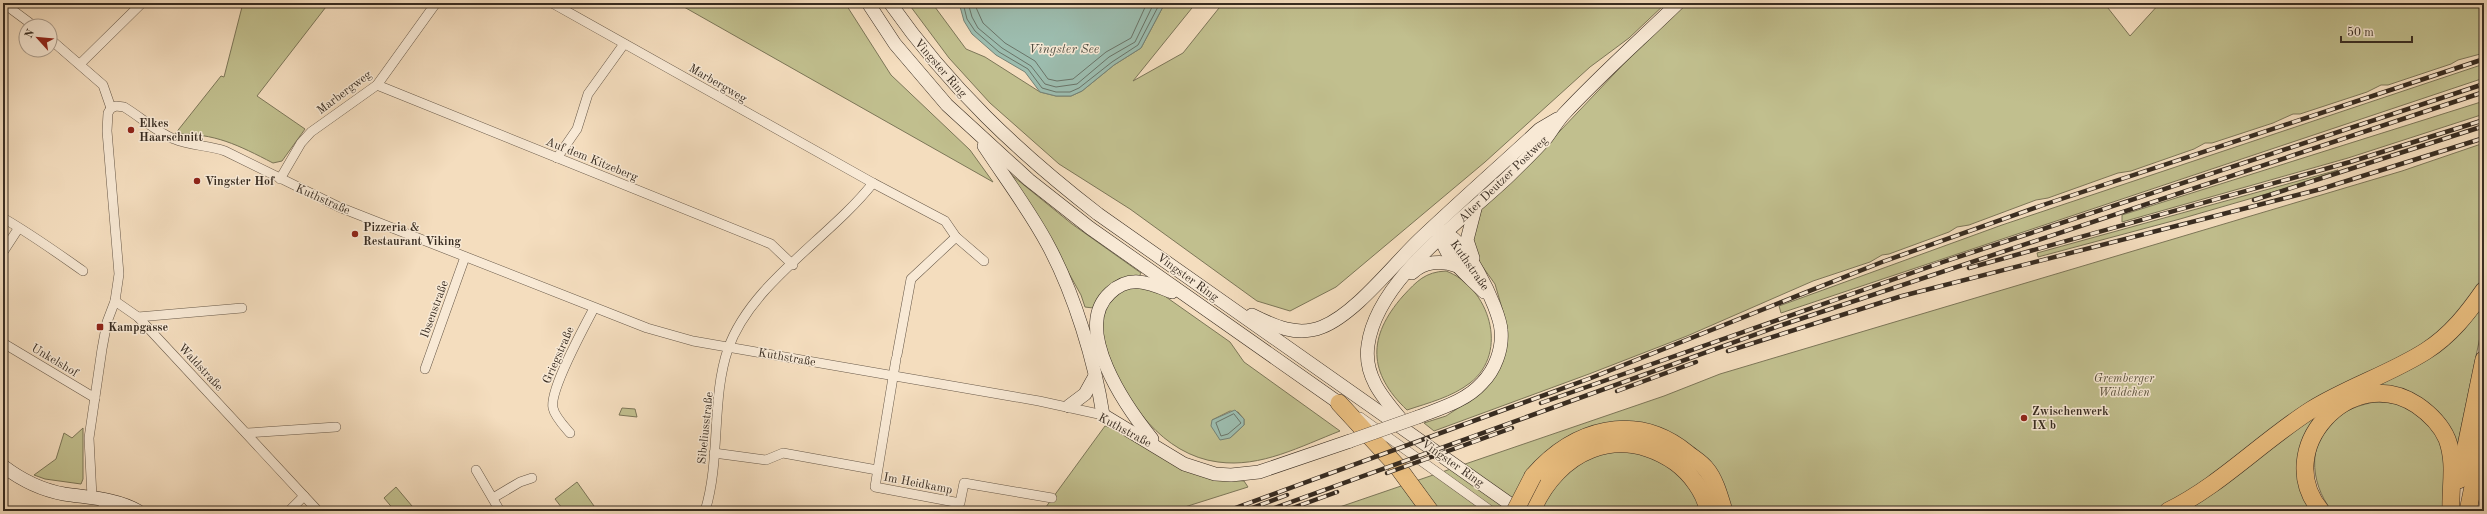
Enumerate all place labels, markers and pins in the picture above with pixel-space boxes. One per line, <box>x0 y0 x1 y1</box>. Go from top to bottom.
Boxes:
place label: Elkes Haarschnitt <box>139 118 203 144</box>
marker: Elkes Haarschnitt <box>126 125 136 135</box>
marker: Vingster Hof <box>192 176 202 186</box>
place label: Vingster Hof <box>205 176 275 188</box>
place label: Pizzeria & Restaurant Viking <box>363 222 461 248</box>
marker: Pizzeria & Restaurant Viking <box>350 229 360 239</box>
marker: Kampgasse <box>95 322 105 332</box>
place label: Kampgasse <box>108 322 169 334</box>
place label: Zwischenwerk IX b <box>2032 406 2109 432</box>
marker: Zwischenwerk IX b <box>2019 413 2029 423</box>

